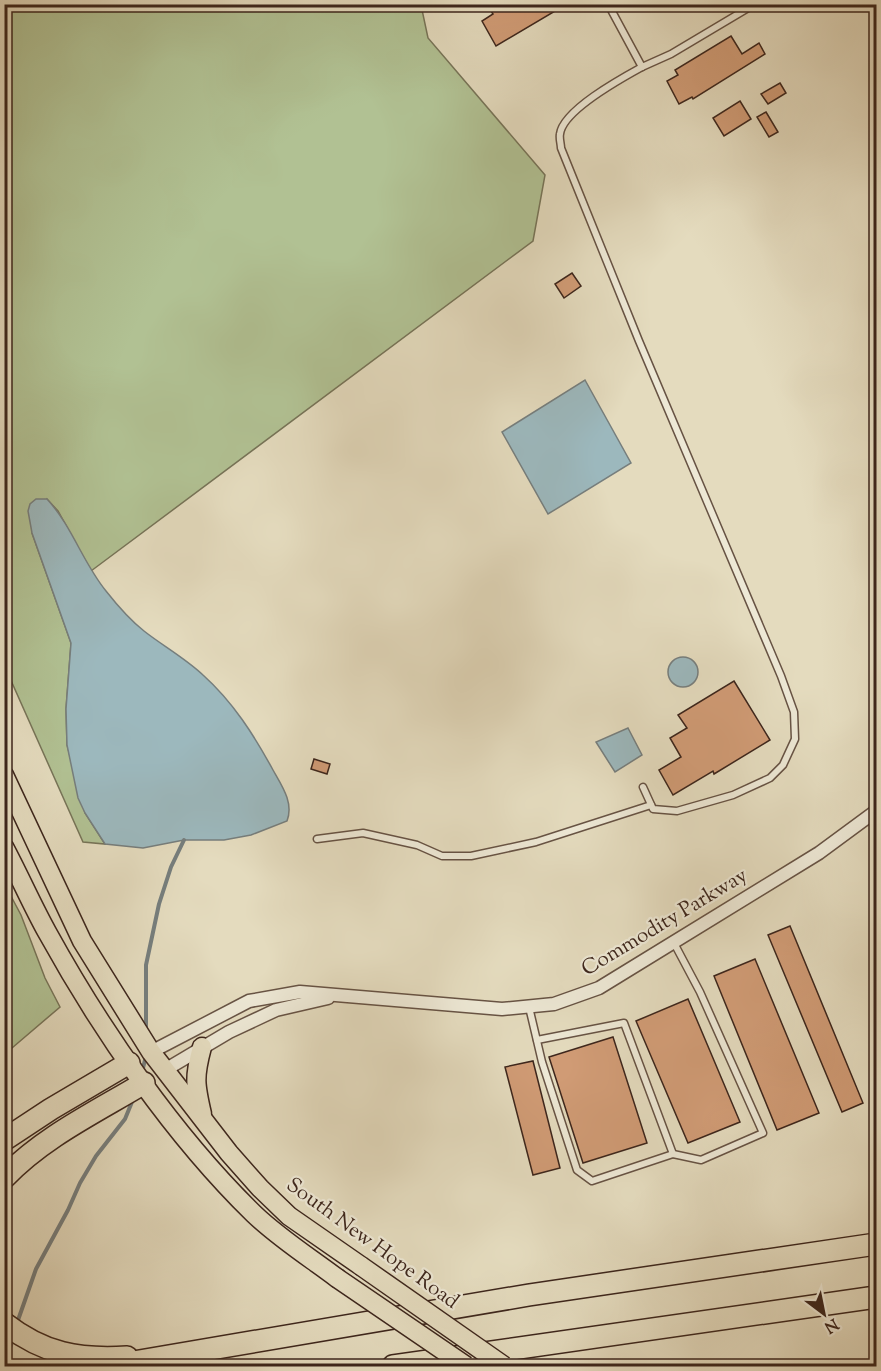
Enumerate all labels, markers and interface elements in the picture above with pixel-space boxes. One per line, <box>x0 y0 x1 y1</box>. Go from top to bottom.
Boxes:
street label: Commodity Parkway <box>576 861 754 985</box>
street label: South New Hope Road <box>279 1171 465 1317</box>
north arrow <box>794 1284 854 1344</box>
text: N <box>819 1311 842 1338</box>

